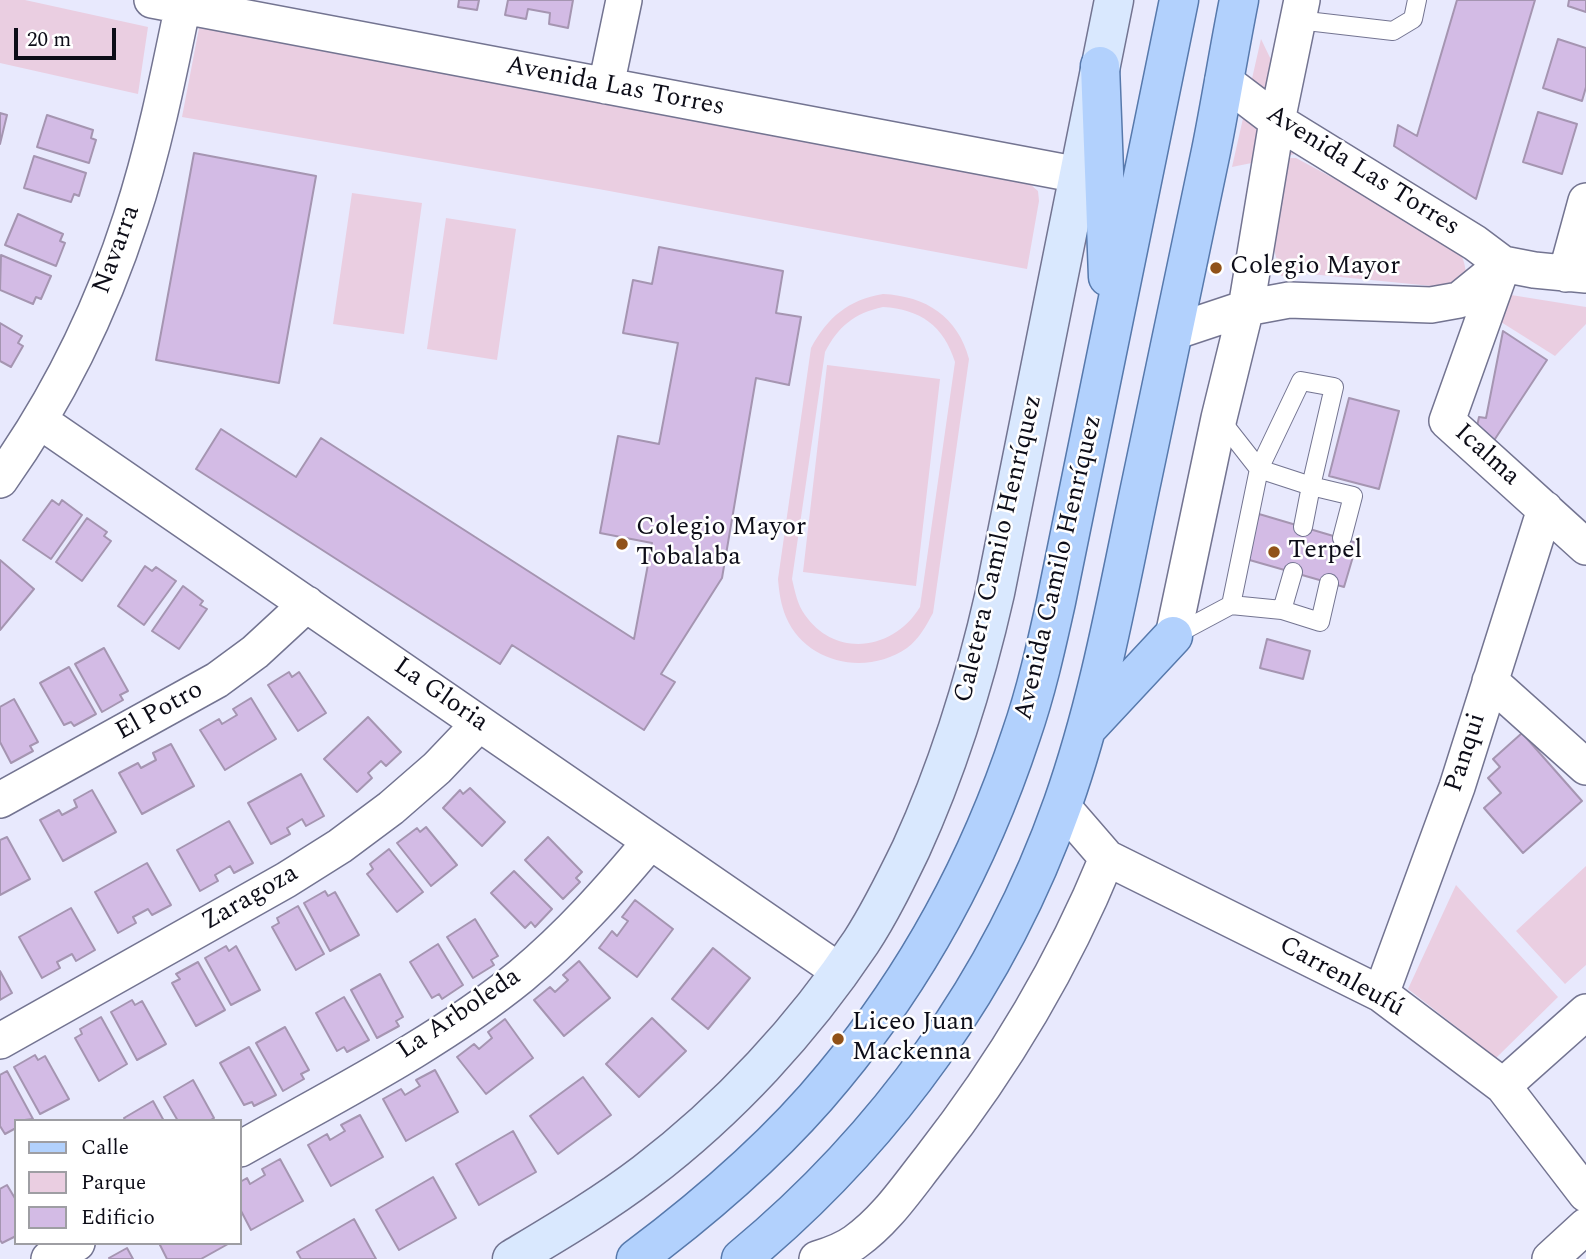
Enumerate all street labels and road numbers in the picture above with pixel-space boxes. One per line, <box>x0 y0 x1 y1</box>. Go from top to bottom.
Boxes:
street label: Avenida Las Torres <box>503 52 727 124</box>
street label: Avenida Las Torres <box>1260 100 1464 244</box>
street label: Navarra <box>88 201 148 299</box>
street label: Caletera Camilo Henríquez <box>949 392 1051 706</box>
street label: Avenida Camilo Henríquez <box>1010 412 1110 724</box>
street label: Icalma <box>1447 418 1525 494</box>
street label: La Gloria <box>387 652 493 740</box>
street label: El Potro <box>111 675 209 749</box>
street label: Panqui <box>1440 710 1494 796</box>
street label: Zaragoza <box>197 859 305 939</box>
street label: Carrenleufú <box>1273 931 1409 1025</box>
street label: La Arboleda <box>393 962 527 1068</box>

